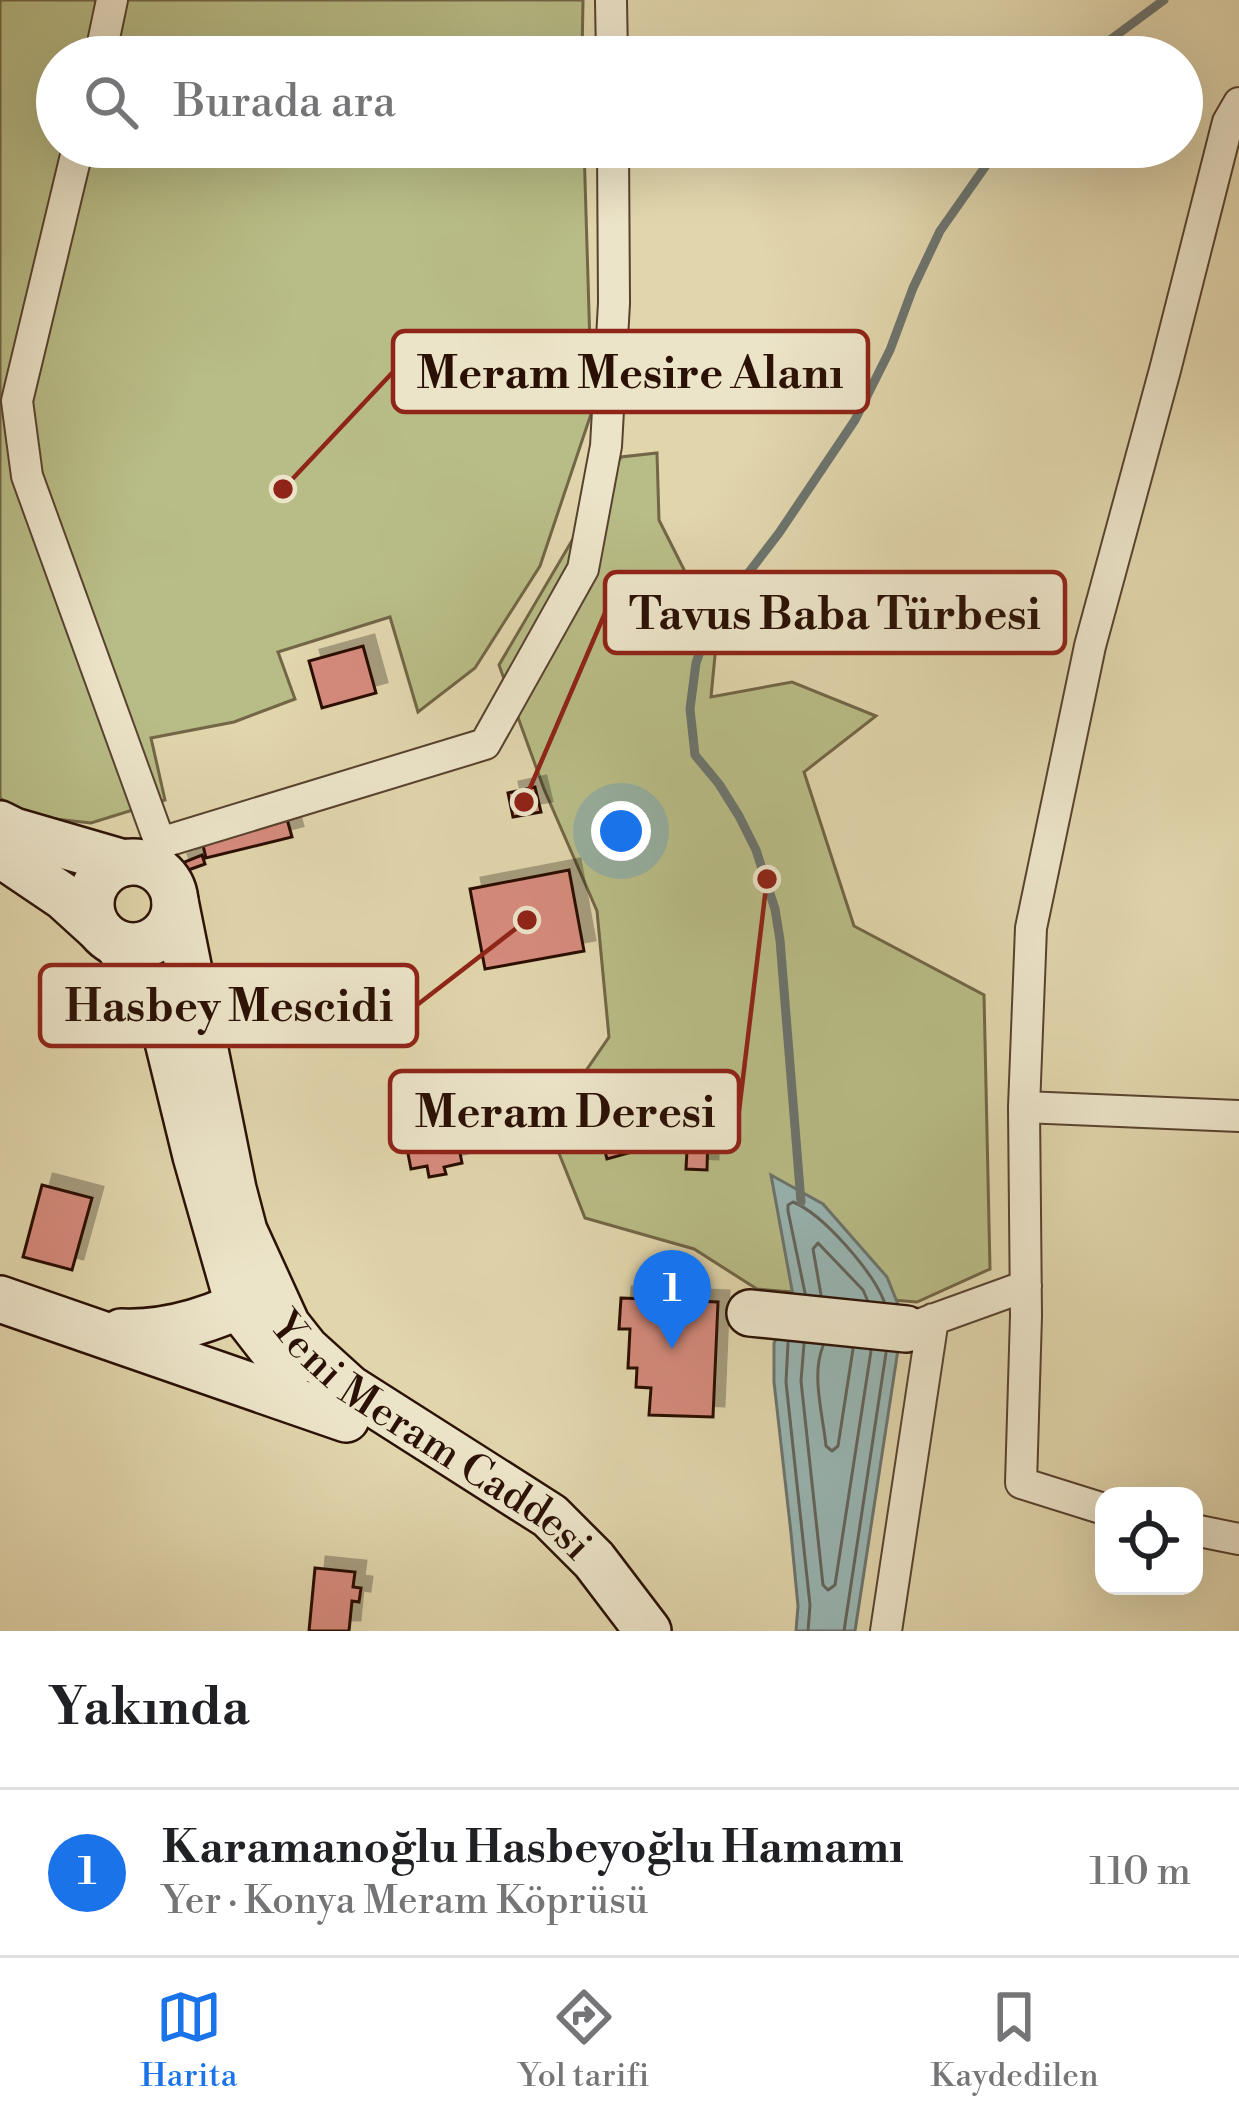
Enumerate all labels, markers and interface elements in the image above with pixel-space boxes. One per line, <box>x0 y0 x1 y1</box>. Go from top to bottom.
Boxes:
search box <box>36 36 1203 168</box>
icon: search <box>78 69 144 135</box>
text: Burada ara <box>174 74 396 131</box>
callout: Meram Mesire Alanı <box>393 331 868 412</box>
text: Meram Mesire Alanı <box>416 346 844 403</box>
callout: Tavus Baba Türbesi <box>605 572 1065 653</box>
text: Tavus Baba Türbesi <box>629 587 1041 644</box>
your location <box>591 801 651 861</box>
callout: Hasbey Mescidi <box>40 965 417 1046</box>
text: Hasbey Mescidi <box>65 979 393 1036</box>
callout: Meram Deresi <box>390 1071 739 1152</box>
text: Meram Deresi <box>414 1085 716 1142</box>
pin: 1 <box>633 1250 711 1349</box>
street label: Yeni Meram Caddesi <box>257 1300 603 1572</box>
map controls <box>1095 1487 1203 1595</box>
button: locate <box>1095 1487 1203 1595</box>
text: Yakında <box>48 1677 250 1741</box>
text: Karamanoğlu Hasbeyoğlu Hamamı <box>162 1820 904 1877</box>
text: 1 <box>78 1848 96 1897</box>
text: 110 m <box>1089 1848 1191 1897</box>
text: Yer · Konya Meram Köprüsü <box>162 1877 648 1926</box>
tab: Harita <box>140 1984 238 2097</box>
tab: Yol tarifi <box>518 1984 649 2097</box>
tab: Kaydedilen <box>930 1984 1099 2097</box>

